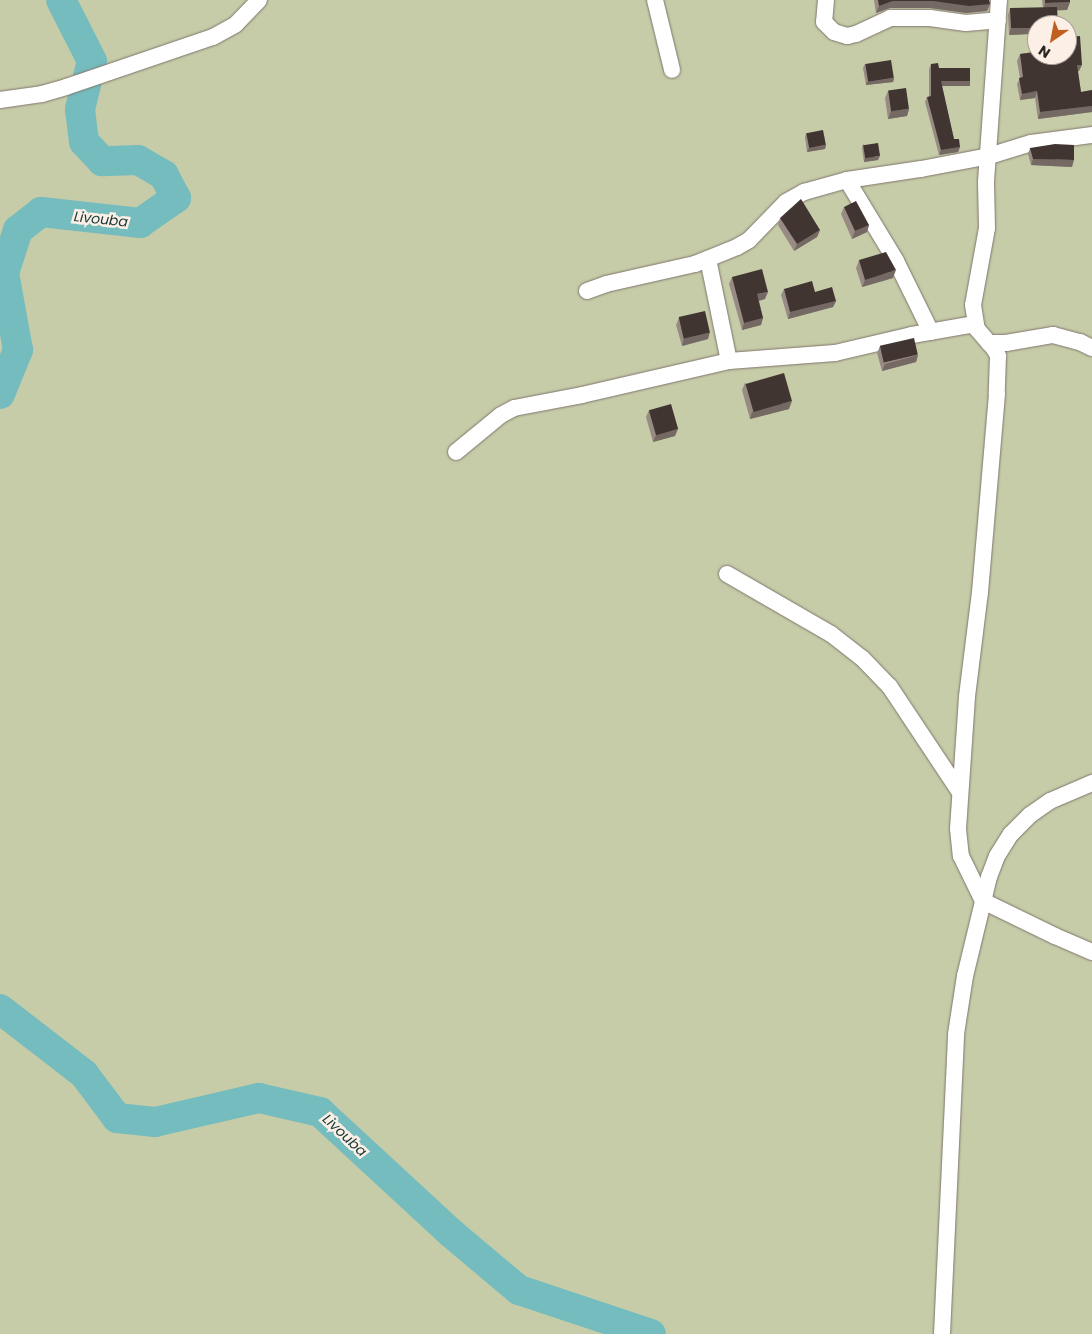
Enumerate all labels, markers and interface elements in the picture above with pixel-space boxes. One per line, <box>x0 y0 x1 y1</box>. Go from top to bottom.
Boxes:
north arrow <box>1027 15 1077 65</box>
text: N <box>1035 40 1054 63</box>
water label: Livouba <box>73 208 129 230</box>
water label: Livouba <box>319 1110 371 1160</box>

